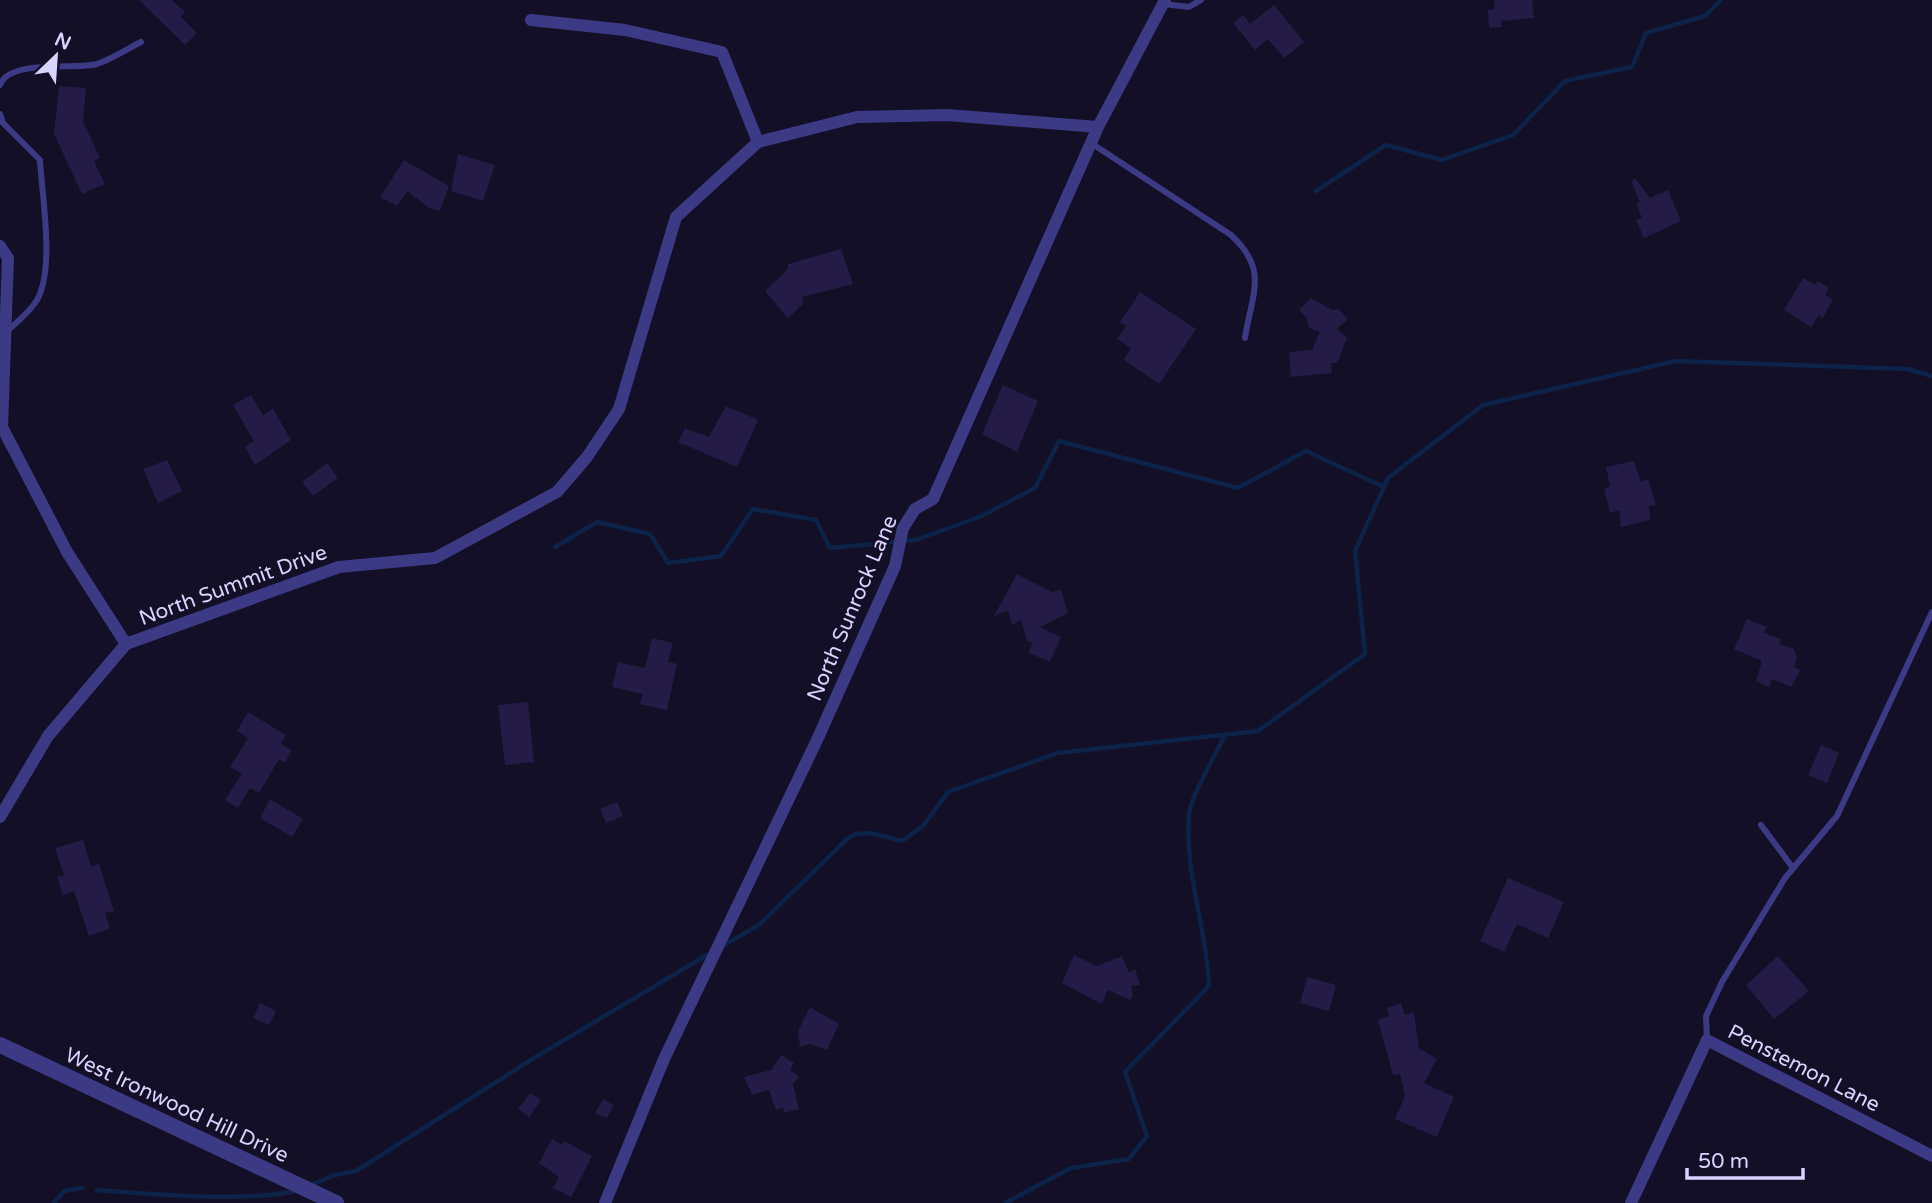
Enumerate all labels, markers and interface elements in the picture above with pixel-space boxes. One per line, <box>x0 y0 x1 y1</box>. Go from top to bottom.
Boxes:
north arrow <box>21 21 91 91</box>
text: N <box>51 28 74 55</box>
street label: North Sunrock Lane <box>802 512 903 705</box>
street label: North Summit Drive <box>136 540 331 631</box>
street label: Penstemon Lane <box>1724 1019 1884 1118</box>
street label: West Ironwood Hill Drive <box>61 1043 293 1168</box>
scale bar <box>1687 1136 1802 1180</box>
text: 50 m <box>1698 1149 1749 1174</box>

